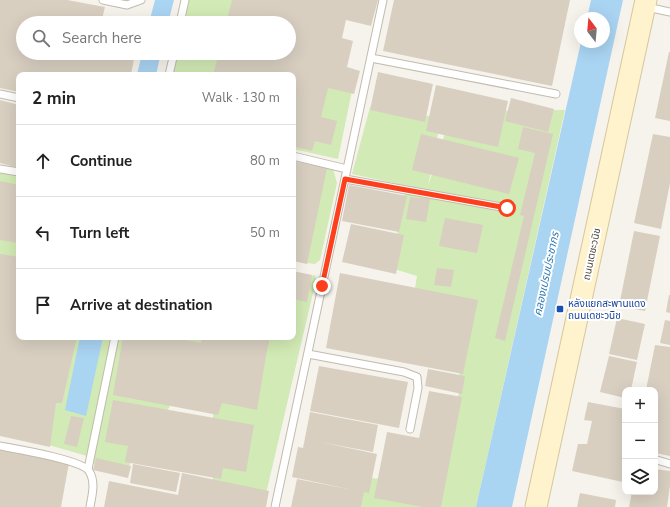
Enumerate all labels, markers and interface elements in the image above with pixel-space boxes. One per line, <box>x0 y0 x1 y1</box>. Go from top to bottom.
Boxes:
north arrow <box>574 12 610 48</box>
search box <box>16 16 296 60</box>
icon: search <box>30 27 52 49</box>
text: Search here <box>62 28 142 48</box>
text: 2 min <box>32 87 76 110</box>
text: Walk · 130 m <box>202 89 280 107</box>
icon: ahead <box>32 150 54 172</box>
text: Continue <box>70 151 132 171</box>
text: 80 m <box>250 152 280 170</box>
route start <box>498 199 516 217</box>
icon: left <box>32 222 54 244</box>
text: Turn left <box>70 223 129 243</box>
text: 50 m <box>250 224 280 242</box>
street label: ถนนเตชะวนิช <box>580 227 604 282</box>
water label: คลองเปรมประชากร <box>530 229 563 317</box>
route end <box>313 277 331 295</box>
icon: arrive <box>32 294 54 316</box>
text: Arrive at destination <box>70 295 213 315</box>
place label: หลังแยกสะพานแดง ถนนเดชะวนิช <box>568 297 646 323</box>
marker: หลังแยกสะพานแดง ถนนเดชะวนิช <box>555 304 565 314</box>
map controls <box>622 387 658 495</box>
button: + <box>622 387 658 423</box>
button: − <box>622 423 658 459</box>
button: layers <box>622 459 658 495</box>

